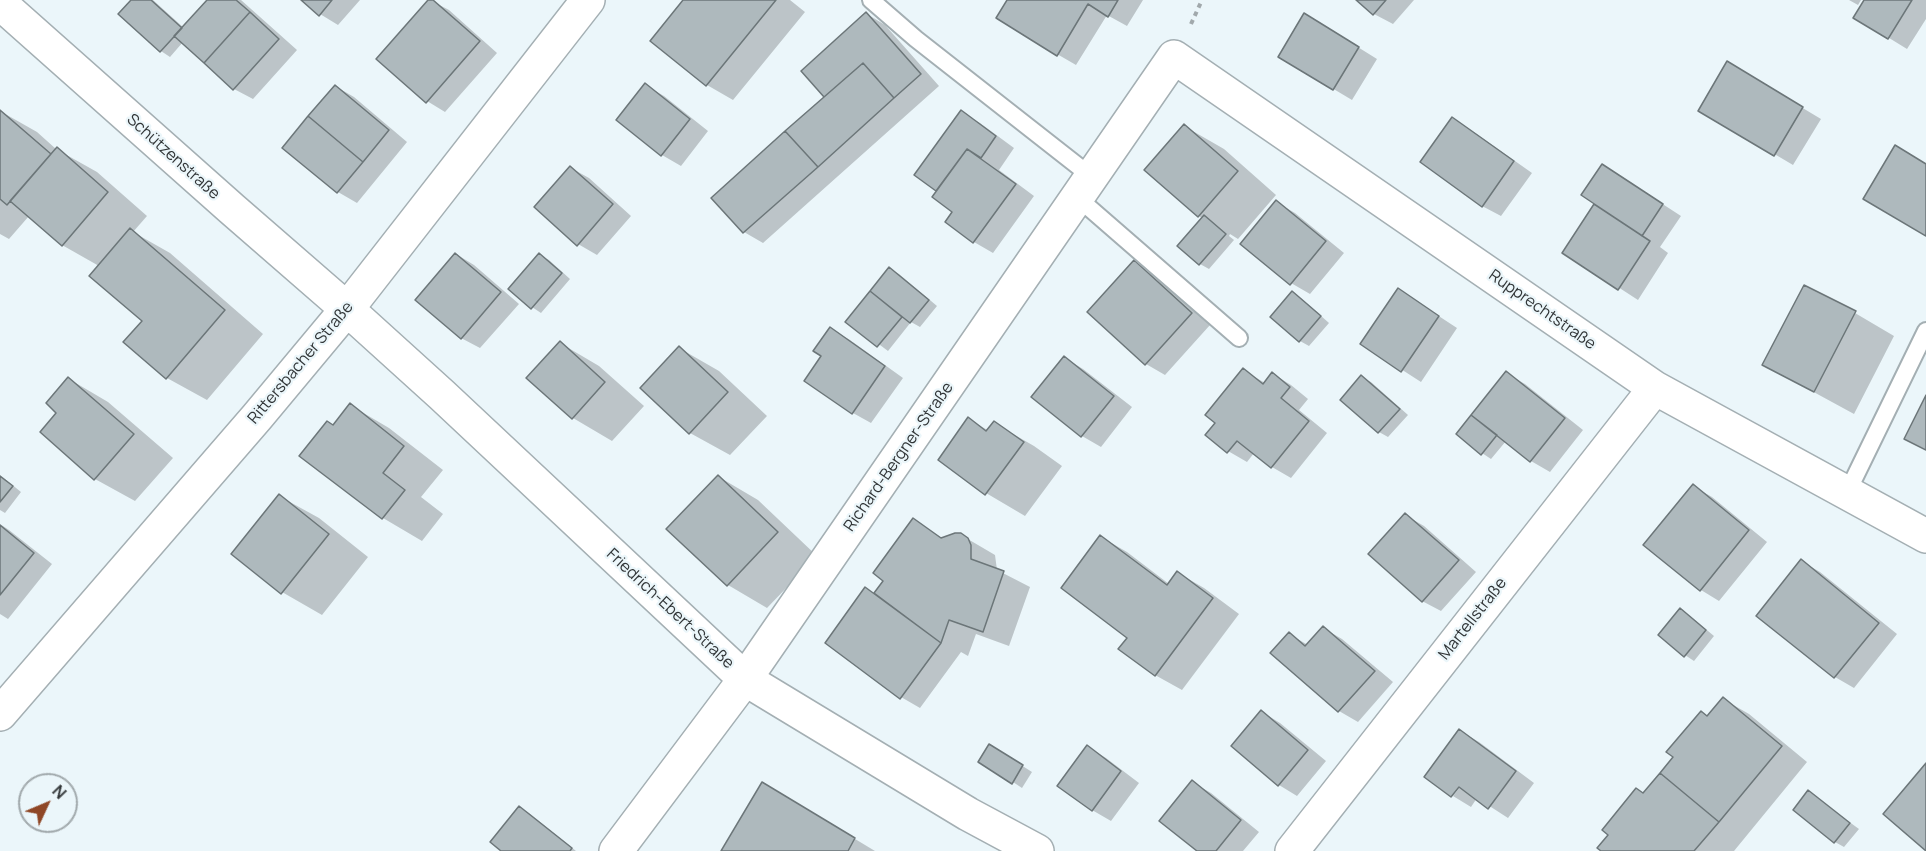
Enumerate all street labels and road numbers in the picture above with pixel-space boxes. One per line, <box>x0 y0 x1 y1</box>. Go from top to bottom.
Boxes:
street label: Schützenstraße <box>122 110 224 204</box>
street label: Rupprechtstraße <box>1485 266 1599 354</box>
street label: Rittersbacher Straße <box>244 298 358 428</box>
street label: Richard-Bergner-Straße <box>840 379 958 535</box>
street label: Friedrich-Ebert-Straße <box>602 545 738 673</box>
street label: Martellstraße <box>1435 574 1511 664</box>

